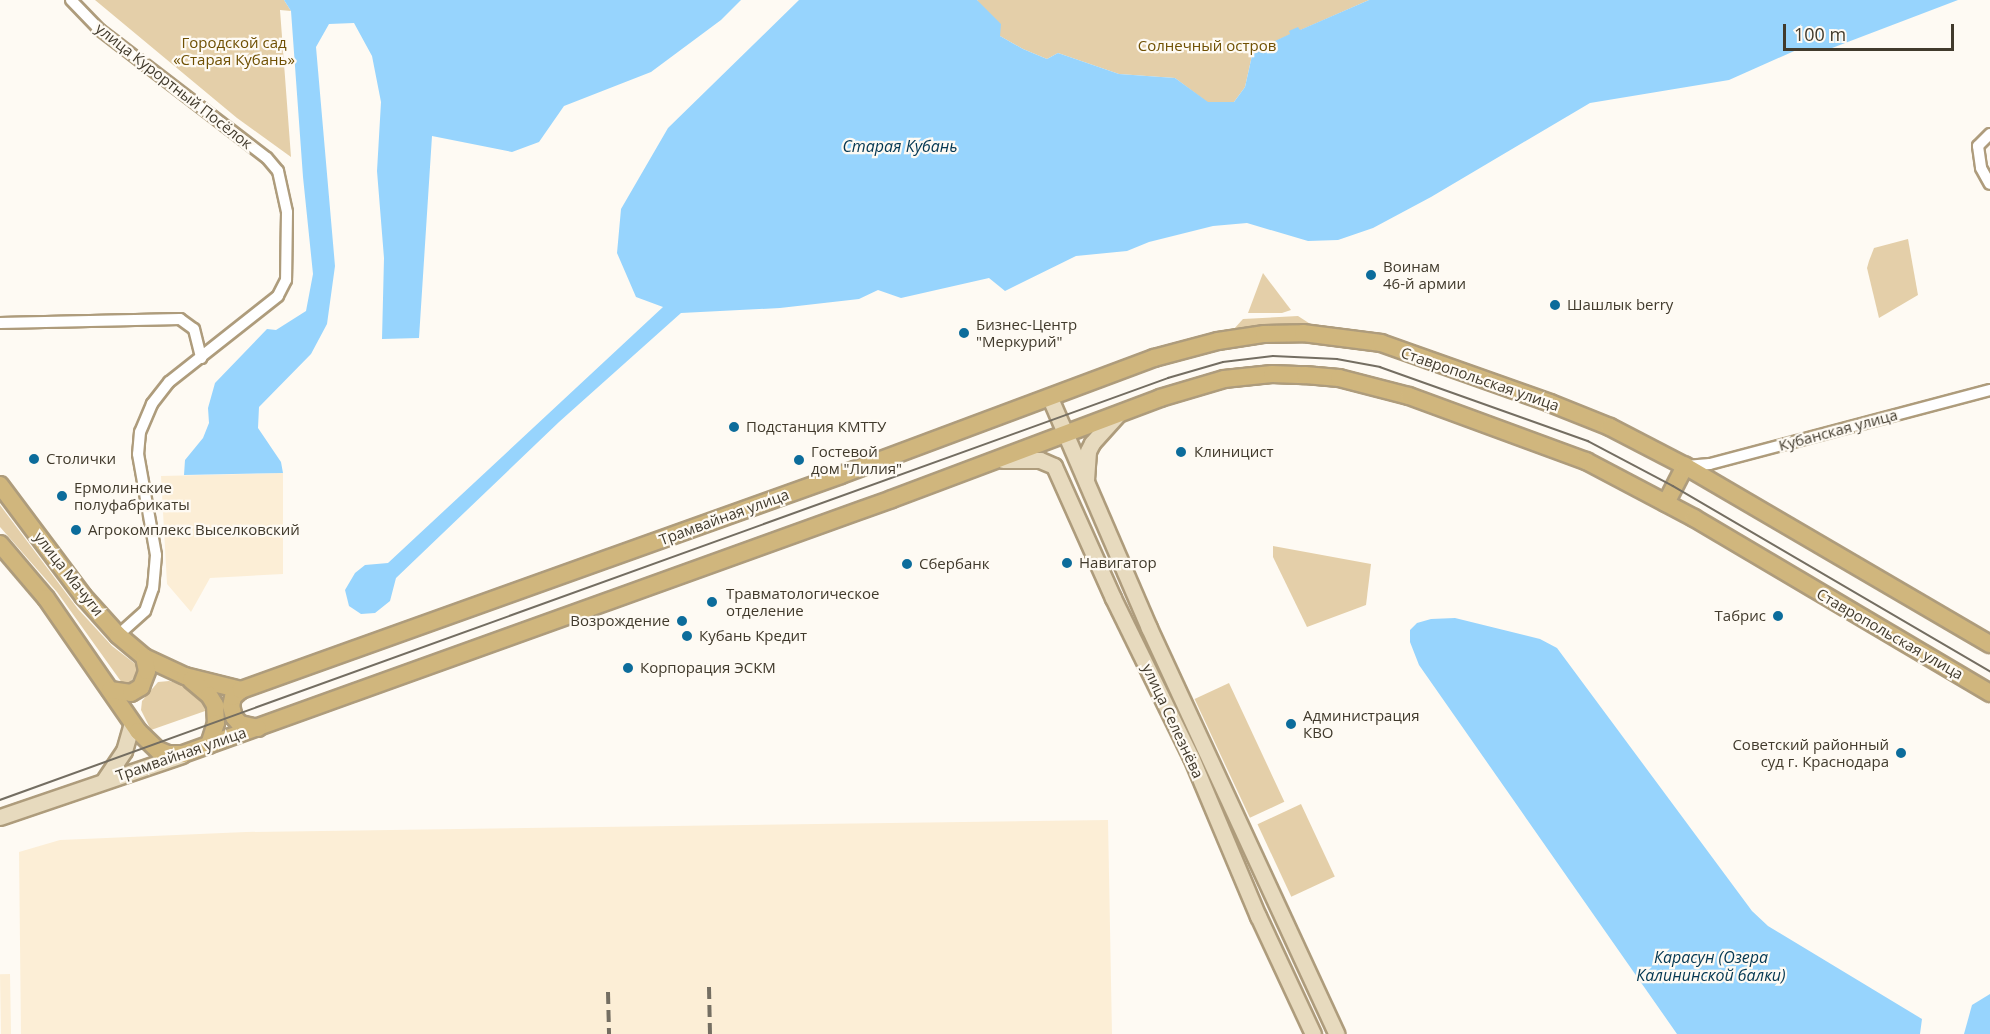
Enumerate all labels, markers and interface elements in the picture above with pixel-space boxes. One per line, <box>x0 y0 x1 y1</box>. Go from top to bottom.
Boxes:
scale bar <box>1786 12 1957 50</box>
street label: улица Курортный Посёлок <box>92 19 256 153</box>
text: 100 m <box>1794 22 1846 46</box>
park label: Городской сад «Старая Кубань» <box>173 33 295 68</box>
park label: Солнечный остров <box>1138 37 1276 55</box>
water label: Старая Кубань <box>842 136 958 156</box>
place label: Воинам 46-й армии <box>1383 257 1466 292</box>
marker: Воинам 46-й армии <box>1364 268 1378 282</box>
place label: Шашлык berry <box>1567 296 1673 314</box>
marker: Шашлык berry <box>1548 298 1562 312</box>
place label: Бизнес-Центр "Меркурий" <box>976 315 1077 350</box>
marker: Бизнес-Центр "Меркурий" <box>957 326 971 340</box>
street label: Ставропольская улица <box>1398 343 1562 415</box>
street label: Кубанская улица <box>1777 405 1899 455</box>
place label: Подстанция КМТТУ <box>746 418 886 436</box>
marker: Подстанция КМТТУ <box>727 420 741 434</box>
place label: Гостевой дом "Лилия" <box>811 442 902 477</box>
marker: Клиницист <box>1172 443 1190 461</box>
place label: Клиницист <box>1194 443 1273 461</box>
place label: Столички <box>46 450 116 468</box>
marker: Столички <box>27 452 41 466</box>
marker: Гостевой дом "Лилия" <box>792 453 806 467</box>
place label: Ермолинские полуфабрикаты <box>74 478 190 513</box>
street label: Трамвайная улица <box>657 485 791 549</box>
marker: Ермолинские полуфабрикаты <box>55 489 69 503</box>
place label: Агрокомплекс Выселковский <box>88 521 300 539</box>
marker: Агрокомплекс Выселковский <box>69 523 83 537</box>
street label: улица Мачуги <box>31 528 107 620</box>
place label: Навигатор <box>1079 554 1157 572</box>
place label: Сбербанк <box>919 555 989 573</box>
marker: Навигатор <box>1060 556 1074 570</box>
marker: Сбербанк <box>900 557 914 571</box>
place label: Травматологическое отделение <box>726 584 879 619</box>
street label: Ставропольская улица <box>1814 585 1966 683</box>
marker: Травматологическое отделение <box>703 593 721 611</box>
place label: Табрис <box>1715 607 1766 625</box>
marker: Табрис <box>1771 609 1785 623</box>
place label: Возрождение <box>570 612 670 630</box>
marker: Возрождение <box>675 614 689 628</box>
place label: Кубань Кредит <box>699 627 807 645</box>
marker: Кубань Кредит <box>680 629 694 643</box>
place label: Корпорация ЭСКМ <box>640 659 776 677</box>
marker: Корпорация ЭСКМ <box>621 661 635 675</box>
street label: улица Селезнёва <box>1139 661 1207 781</box>
place label: Администрация КВО <box>1303 706 1420 741</box>
marker: Администрация КВО <box>1284 717 1298 731</box>
street label: Трамвайная улица <box>113 723 249 785</box>
place label: Советский районный суд г. Краснодара <box>1732 735 1889 770</box>
marker: Советский районный суд г. Краснодара <box>1894 746 1908 760</box>
water label: Карасун (Озера Калининской балки) <box>1636 947 1786 985</box>

